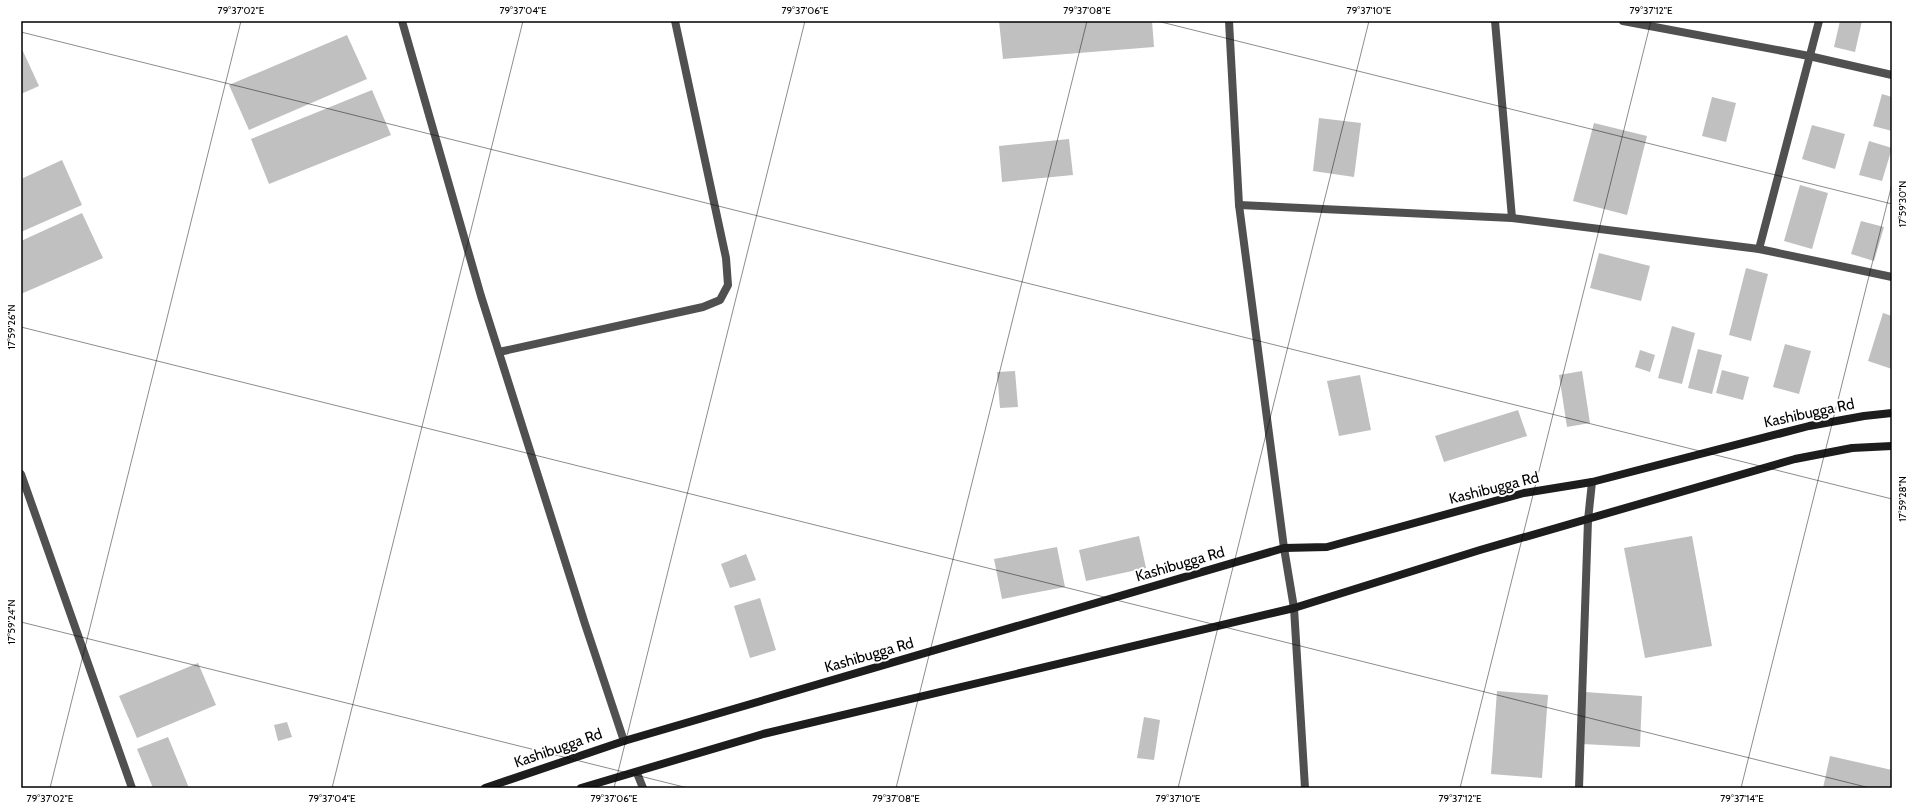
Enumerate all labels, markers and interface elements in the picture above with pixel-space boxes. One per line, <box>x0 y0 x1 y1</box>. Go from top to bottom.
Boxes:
text: 79°37'02"E <box>218 4 265 17</box>
text: 79°37'04"E <box>499 4 547 17</box>
text: 79°37'06"E <box>781 4 829 17</box>
text: 79°37'08"E <box>1063 4 1111 17</box>
text: 79°37'10"E <box>1347 4 1392 17</box>
text: 79°37'12"E <box>1629 4 1673 17</box>
text: 17°59'30"N <box>1896 181 1909 227</box>
text: 17°59'26"N <box>5 304 18 350</box>
street label: Kashibugga Rd <box>1762 395 1856 431</box>
street label: Kashibugga Rd <box>1447 468 1541 508</box>
text: 17°59'28"N <box>1896 476 1909 522</box>
street label: Kashibugga Rd <box>1133 543 1227 585</box>
text: 17°59'24"N <box>5 599 18 645</box>
street label: Kashibugga Rd <box>822 634 916 676</box>
street label: Kashibugga Rd <box>512 725 604 771</box>
text: 79°37'02"E <box>27 792 74 805</box>
text: 79°37'04"E <box>308 792 356 805</box>
text: 79°37'06"E <box>590 792 638 805</box>
text: 79°37'08"E <box>872 792 920 805</box>
text: 79°37'10"E <box>1156 792 1201 805</box>
text: 79°37'12"E <box>1438 792 1482 805</box>
text: 79°37'14"E <box>1720 792 1764 805</box>

